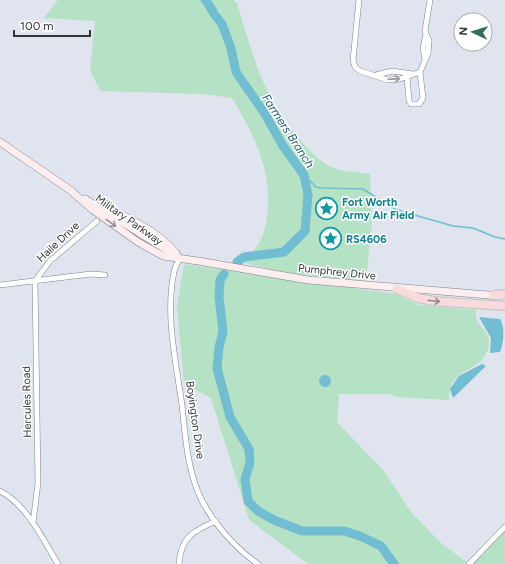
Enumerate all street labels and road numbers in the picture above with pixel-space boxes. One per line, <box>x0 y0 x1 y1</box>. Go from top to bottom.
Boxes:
street label: Military Parkway <box>93 192 165 248</box>
street label: Haile Drive <box>34 219 82 265</box>
street label: Pumphrey Drive <box>298 261 376 283</box>
street label: Hercules Road <box>20 366 34 438</box>
street label: Boyington Drive <box>183 380 207 460</box>

